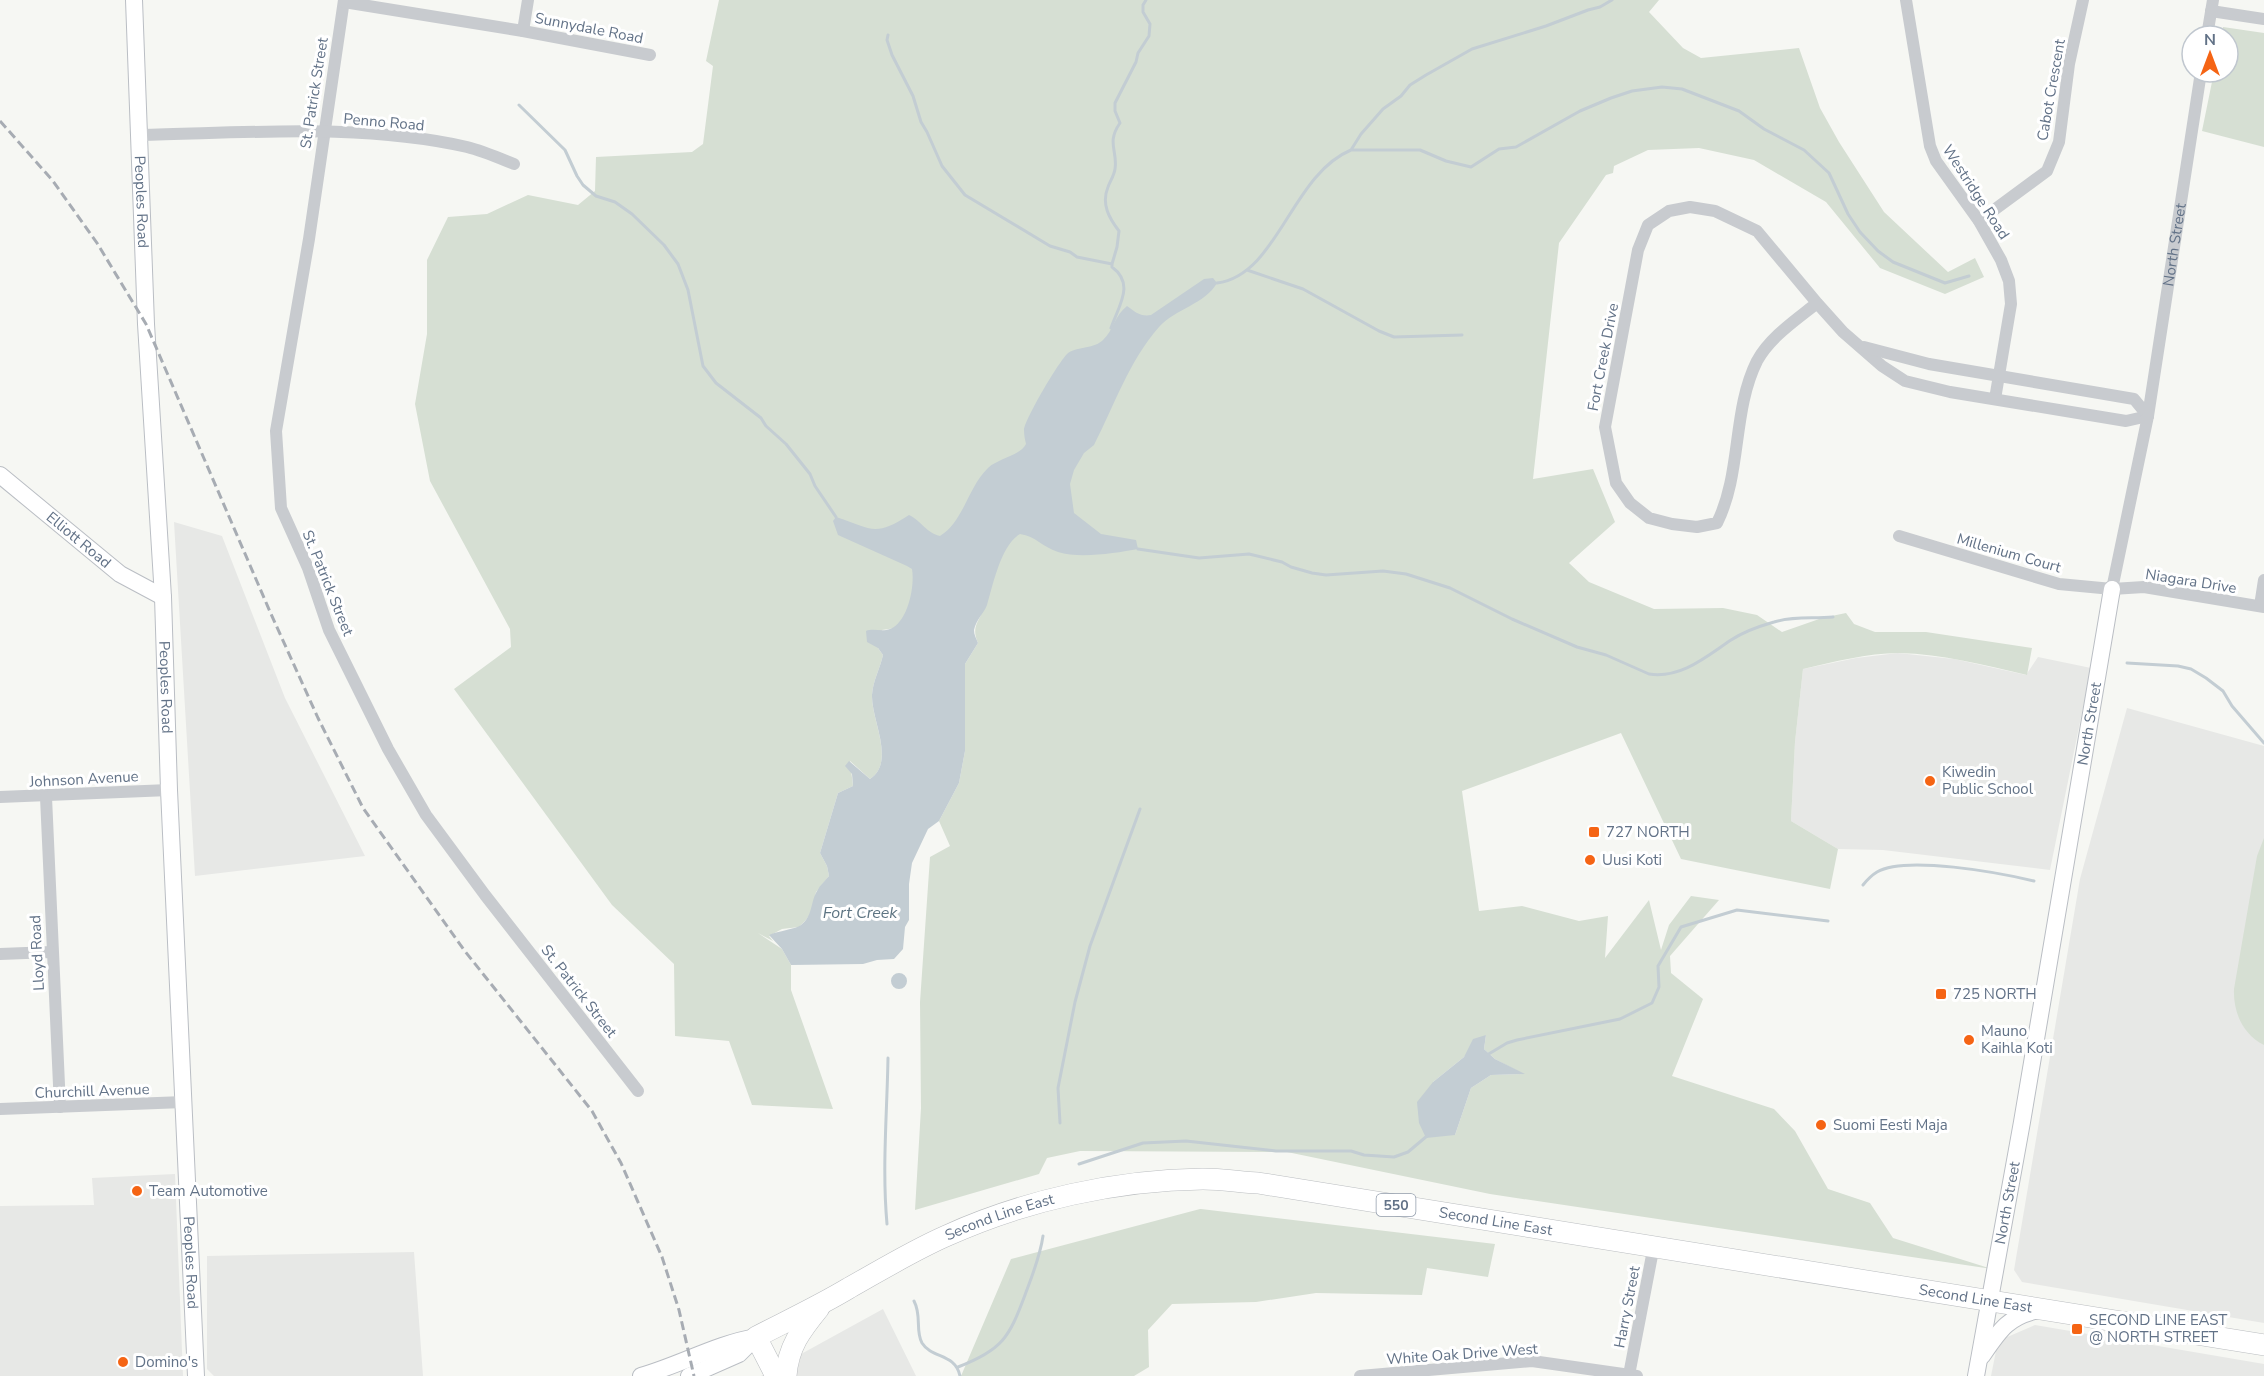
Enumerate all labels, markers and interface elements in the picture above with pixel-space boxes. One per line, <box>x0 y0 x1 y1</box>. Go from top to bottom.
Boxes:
street label: Sunnydale Road <box>533 8 645 48</box>
north arrow <box>2180 24 2240 84</box>
text: N <box>2204 29 2216 51</box>
street label: St. Patrick Street <box>295 35 333 150</box>
street label: Cabot Crescent <box>2032 37 2070 142</box>
street label: Penno Road <box>343 108 425 136</box>
street label: Westridge Road <box>1938 141 2014 243</box>
street label: Peoples Road <box>130 155 153 249</box>
street label: North Street <box>2158 201 2191 288</box>
street label: Fort Creek Drive <box>1583 301 1623 413</box>
street label: Elliott Road <box>42 507 115 573</box>
street label: St. Patrick Street <box>298 527 359 640</box>
street label: Millenium Court <box>1955 529 2064 578</box>
street label: Niagara Drive <box>2144 564 2238 598</box>
street label: Peoples Road <box>154 641 177 734</box>
street label: North Street <box>2072 680 2106 767</box>
place label: Kiwedin Public School <box>1942 762 2034 799</box>
street label: Johnson Avenue <box>28 766 139 792</box>
marker: Kiwedin Public School <box>1923 774 1937 788</box>
place label: 727 NORTH <box>1606 822 1690 842</box>
marker: 727 NORTH <box>1587 825 1601 839</box>
place label: Uusi Koti <box>1602 850 1662 870</box>
marker: Uusi Koti <box>1583 853 1597 867</box>
water label: Fort Creek <box>823 902 898 924</box>
street label: Lloyd Road <box>25 915 49 991</box>
street label: St. Patrick Street <box>537 941 622 1042</box>
place label: 725 NORTH <box>1953 984 2037 1004</box>
marker: 725 NORTH <box>1934 987 1948 1001</box>
place label: Mauno Kaihla Koti <box>1981 1021 2053 1058</box>
marker: Mauno Kaihla Koti <box>1962 1033 1976 1047</box>
street label: Churchill Avenue <box>34 1079 150 1103</box>
place label: Suomi Eesti Maja <box>1833 1115 1948 1135</box>
marker: Suomi Eesti Maja <box>1814 1118 1828 1132</box>
street label: North Street <box>1990 1159 2025 1246</box>
place label: Team Automotive <box>149 1181 268 1201</box>
marker: Team Automotive <box>130 1184 144 1198</box>
street label: Second Line East <box>942 1189 1057 1245</box>
road number: 550 <box>1376 1194 1416 1216</box>
street label: Second Line East <box>1438 1202 1555 1240</box>
street label: Peoples Road <box>179 1216 203 1309</box>
street label: Harry Street <box>1609 1264 1645 1350</box>
street label: Second Line East <box>1917 1280 2034 1318</box>
place label: SECOND LINE EAST @ NORTH STREET <box>2089 1310 2227 1347</box>
marker: SECOND LINE EAST @ NORTH STREET <box>2070 1322 2084 1336</box>
street label: White Oak Drive West <box>1386 1339 1539 1369</box>
place label: Domino's <box>135 1352 198 1372</box>
marker: Domino's <box>116 1355 130 1369</box>

